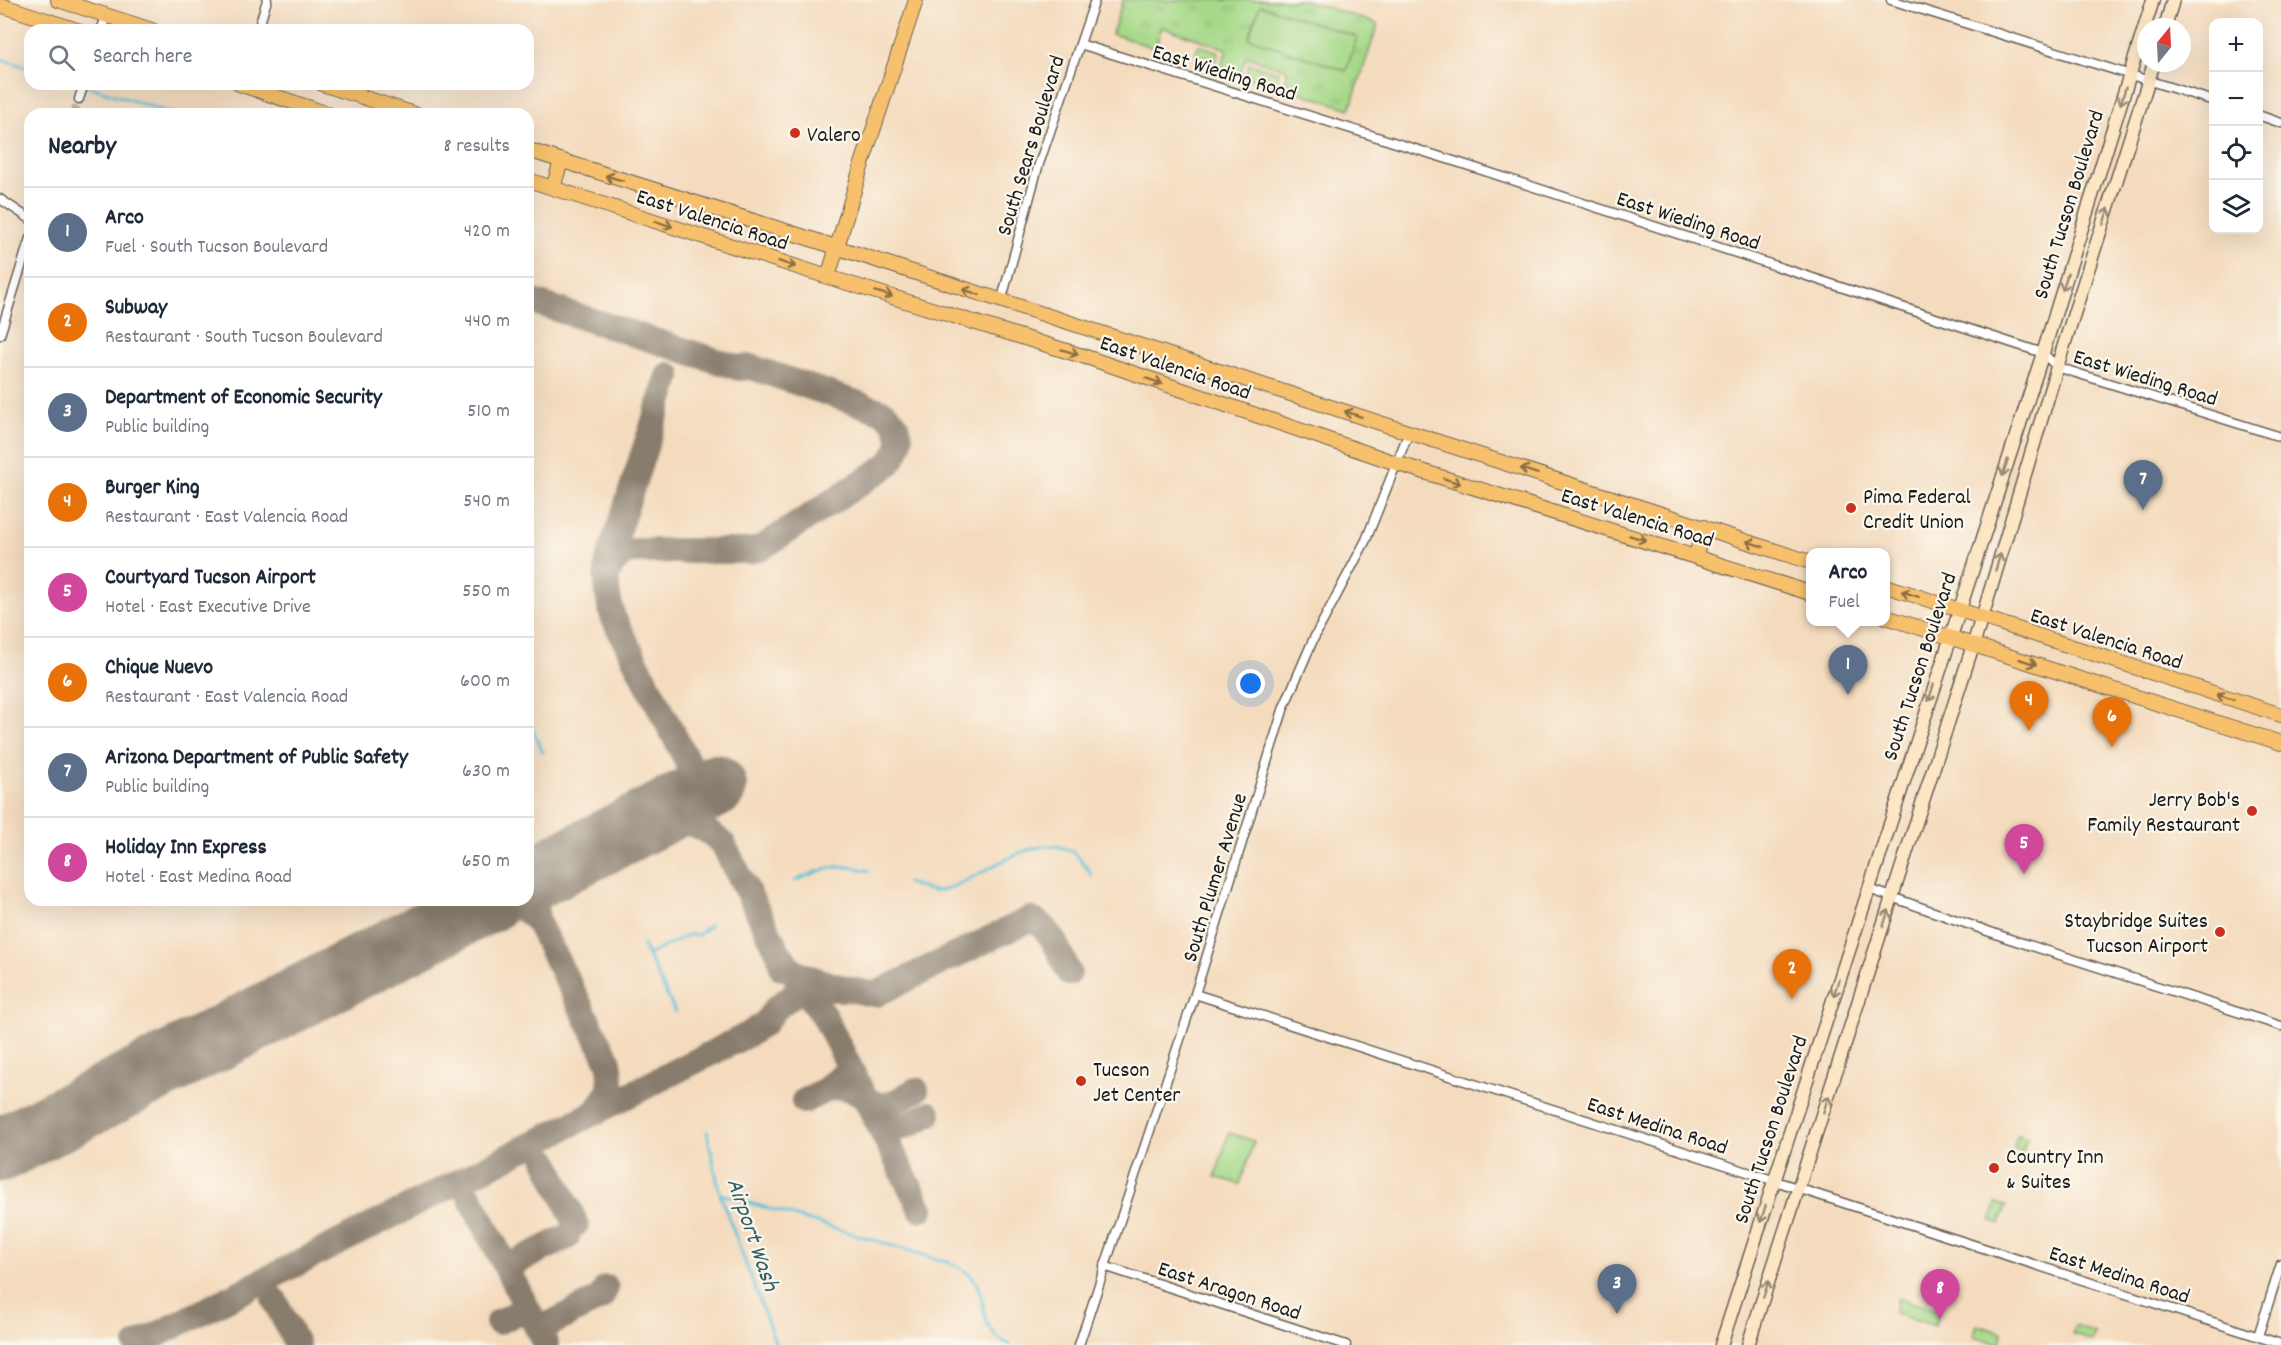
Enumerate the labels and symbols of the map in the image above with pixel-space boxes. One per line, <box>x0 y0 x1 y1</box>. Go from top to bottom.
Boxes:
north arrow <box>2137 18 2191 72</box>
street label: East Wieding Road <box>1148 38 1300 111</box>
street label: South Sears Boulevard <box>990 52 1075 240</box>
one-way arrow <box>2117 86 2128 105</box>
street label: South Tucson Boulevard <box>2027 107 2114 303</box>
place label: Valero <box>807 121 861 152</box>
marker: Valero <box>788 126 802 140</box>
one-way arrow <box>605 171 624 182</box>
street label: East Valencia Road <box>632 182 792 260</box>
street label: East Wieding Road <box>1612 185 1764 260</box>
one-way arrow <box>2101 207 2112 226</box>
one-way arrow <box>654 219 673 230</box>
one-way arrow <box>777 259 796 270</box>
one-way arrow <box>2059 272 2070 291</box>
one-way arrow <box>963 286 981 297</box>
one-way arrow <box>874 289 893 300</box>
street label: East Valencia Road <box>1095 329 1255 410</box>
street label: East Wieding Road <box>2069 343 2221 416</box>
one-way arrow <box>1060 347 1079 358</box>
one-way arrow <box>1144 376 1163 387</box>
one-way arrow <box>1344 408 1363 419</box>
one-way arrow <box>1999 458 2010 477</box>
pin: 7 <box>2124 460 2162 510</box>
one-way arrow <box>1520 465 1539 476</box>
one-way arrow <box>1442 476 1461 487</box>
street label: East Valencia Road <box>1557 481 1717 557</box>
place label: Pima Federal Credit Union <box>1863 483 1971 539</box>
marker: Pima Federal Credit Union <box>1844 501 1858 515</box>
one-way arrow <box>1628 533 1647 544</box>
one-way arrow <box>1746 538 1765 549</box>
one-way arrow <box>1993 553 2004 572</box>
street label: South Tucson Boulevard <box>1876 569 1966 765</box>
one-way arrow <box>1901 588 1920 599</box>
street label: East Valencia Road <box>2026 601 2186 679</box>
pin: 1 <box>1828 646 1868 695</box>
one-way arrow <box>2018 658 2037 669</box>
your location <box>1236 669 1265 698</box>
pin: 4 <box>2010 682 2048 731</box>
one-way arrow <box>1925 683 1936 702</box>
one-way arrow <box>2216 691 2235 702</box>
pin: 6 <box>2092 698 2132 747</box>
place label: Jerry Bob's Family Restaurant <box>2087 786 2240 842</box>
street label: South Plumer Avenue <box>1176 790 1257 966</box>
marker: Jerry Bob's Family Restaurant <box>2245 804 2259 818</box>
pin: 5 <box>2004 824 2044 874</box>
place label: Staybridge Suites Tucson Airport <box>2064 907 2208 963</box>
one-way arrow <box>1881 909 1892 928</box>
marker: Staybridge Suites Tucson Airport <box>2213 925 2227 939</box>
pin: 2 <box>1772 950 1812 999</box>
one-way arrow <box>1830 978 1841 997</box>
street label: South Tucson Boulevard <box>1727 1032 1817 1228</box>
place label: Tucson Jet Center <box>1093 1056 1181 1112</box>
marker: Tucson Jet Center <box>1074 1074 1088 1088</box>
street label: East Medina Road <box>1583 1090 1731 1165</box>
one-way arrow <box>1821 1095 1832 1114</box>
place label: Country Inn & Suites <box>2006 1143 2104 1199</box>
marker: Country Inn & Suites <box>1987 1161 2001 1175</box>
water label: Airport Wash <box>716 1174 787 1297</box>
one-way arrow <box>1757 1204 1768 1223</box>
street label: East Medina Road <box>2045 1239 2193 1314</box>
street label: East Aragon Road <box>1153 1255 1305 1330</box>
pin: 3 <box>1598 1264 1636 1314</box>
pin: 8 <box>1920 1270 1960 1319</box>
one-way arrow <box>1761 1280 1772 1299</box>

